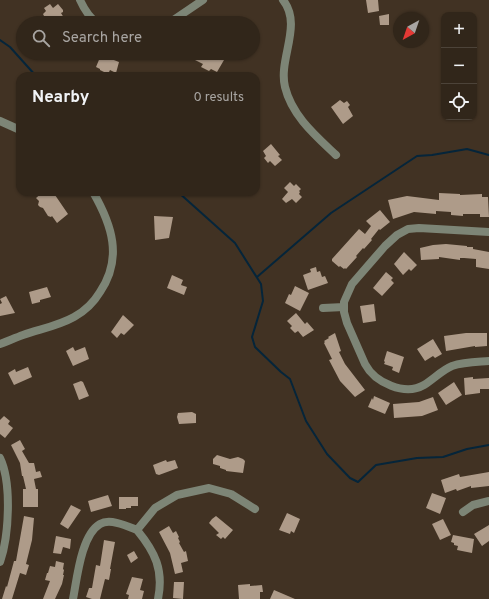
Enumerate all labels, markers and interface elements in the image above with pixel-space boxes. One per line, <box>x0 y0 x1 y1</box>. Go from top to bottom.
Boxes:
north arrow <box>393 12 429 48</box>
map controls <box>441 12 477 120</box>
button: + <box>441 12 477 48</box>
search box <box>16 16 260 60</box>
icon: search <box>30 27 52 49</box>
text: Search here <box>62 29 142 48</box>
button: − <box>441 48 477 84</box>
button: locate <box>441 84 477 120</box>
text: Nearby <box>32 87 89 109</box>
text: 0 results <box>193 90 244 106</box>

